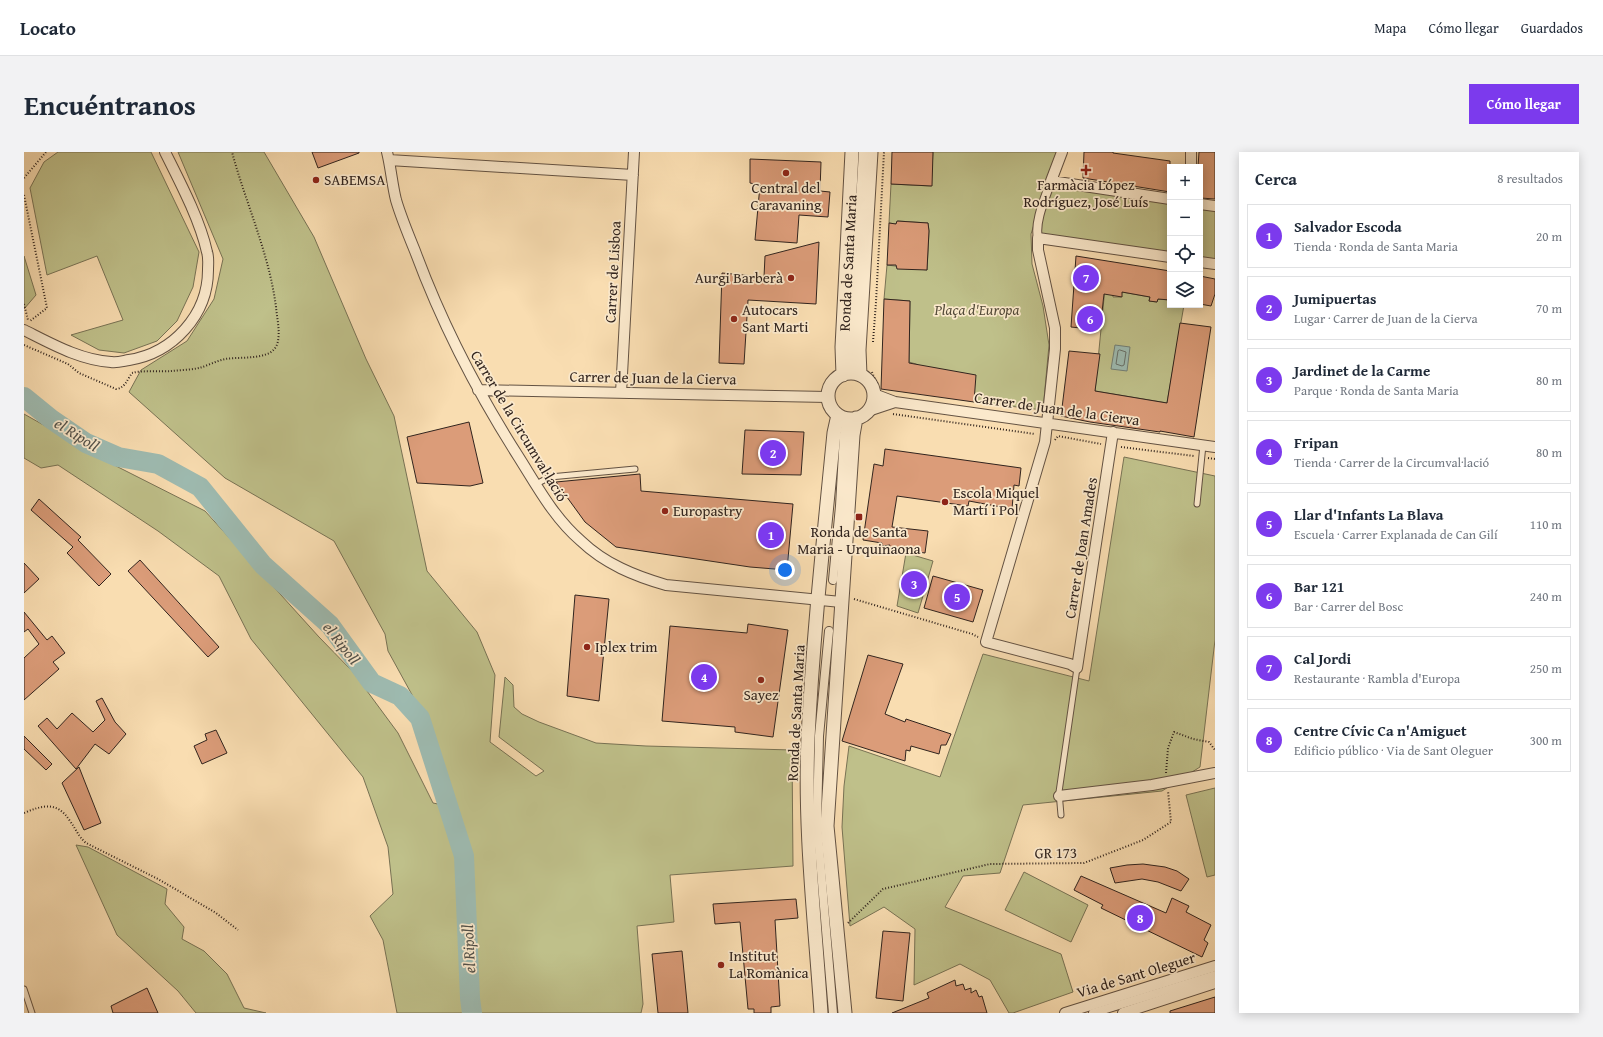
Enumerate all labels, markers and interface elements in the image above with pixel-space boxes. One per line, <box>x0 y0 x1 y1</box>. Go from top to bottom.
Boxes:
text: Locato <box>20 14 76 42</box>
text: Mapa <box>1374 18 1406 38</box>
text: Cómo llegar <box>1428 18 1499 38</box>
text: Guardados <box>1521 18 1583 38</box>
text: Encuéntranos <box>24 84 196 125</box>
button: Cómo llegar <box>1469 84 1579 124</box>
map controls <box>1167 164 1203 308</box>
button: + <box>1167 164 1203 200</box>
marker: Farmàcia López Rodríguez, José Luís <box>1081 165 1091 175</box>
text: Cerca <box>1255 166 1297 191</box>
marker: Central del Caravaning <box>781 168 791 178</box>
place label: SABEMSA <box>324 169 385 190</box>
text: 8 resultados <box>1497 169 1563 188</box>
place label: Farmàcia López Rodríguez, José Luís <box>1023 174 1149 212</box>
marker: SABEMSA <box>311 175 321 185</box>
place label: Central del Caravaning <box>751 177 822 215</box>
street label: Ronda de Santa Maria <box>833 194 862 332</box>
button: − <box>1167 200 1203 236</box>
text: Salvador Escoda <box>1294 216 1402 237</box>
street label: Carrer de Lisboa <box>599 220 626 324</box>
text: 1 <box>1266 227 1272 246</box>
text: 20 m <box>1536 227 1562 246</box>
button: locate <box>1167 236 1203 272</box>
text: Tienda · Ronda de Santa Maria <box>1294 237 1458 256</box>
pin: 7 <box>1073 263 1099 293</box>
place label: Aurgi Barberà <box>695 267 783 288</box>
button: layers <box>1167 272 1203 308</box>
marker: Aurgi Barberà <box>786 273 796 283</box>
text: Jumipuertas <box>1294 288 1377 309</box>
place label: Autocars Sant Marti <box>742 299 809 337</box>
park label: Plaça d'Europa <box>934 299 1020 320</box>
text: 2 <box>1266 299 1272 318</box>
text: 70 m <box>1536 299 1562 318</box>
pin: 6 <box>1077 304 1103 334</box>
text: Lugar · Carrer de Juan de la Cierva <box>1294 309 1478 328</box>
marker: Autocars Sant Marti <box>729 314 739 324</box>
street label: Carrer de la Circumval·lació <box>466 346 573 506</box>
text: Jardinet de la Carme <box>1294 360 1430 381</box>
street label: Carrer de Juan de la Cierva <box>569 366 737 389</box>
text: 3 <box>1266 371 1272 390</box>
text: 80 m <box>1536 371 1562 390</box>
text: Parque · Ronda de Santa Maria <box>1294 381 1459 400</box>
street label: Carrer de Juan de la Cierva <box>973 387 1141 431</box>
water label: el Ripoll <box>50 411 104 457</box>
text: Fripan <box>1294 432 1338 453</box>
pin: 2 <box>760 438 786 468</box>
text: 4 <box>1266 443 1272 462</box>
text: 80 m <box>1536 443 1562 462</box>
text: Tienda · Carrer de la Circumval·lació <box>1294 453 1489 472</box>
street label: Carrer de Joan Amades <box>1059 476 1102 620</box>
place label: Escola Miquel Martí i Pol <box>953 482 1039 520</box>
marker: Escola Miquel Martí i Pol <box>940 497 950 507</box>
place label: Europastry <box>673 500 743 521</box>
text: Llar d'Infants La Blava <box>1294 504 1444 525</box>
marker: Europastry <box>660 506 670 516</box>
marker: Ronda de Santa Maria - Urquinaona <box>854 512 864 522</box>
text: 5 <box>1266 515 1272 534</box>
text: 110 m <box>1530 515 1562 534</box>
pin: 1 <box>758 520 784 550</box>
place label: Ronda de Santa Maria - Urquinaona <box>797 521 921 559</box>
text: Escuela · Carrer Explanada de Can Gilí <box>1294 525 1498 544</box>
your location <box>775 560 795 580</box>
pin: 3 <box>901 569 927 599</box>
text: Bar 121 <box>1294 576 1344 597</box>
pin: 5 <box>944 582 970 612</box>
text: 6 <box>1266 587 1272 606</box>
text: 240 m <box>1530 587 1562 606</box>
text: Bar · Carrer del Bosc <box>1294 597 1403 616</box>
water label: el Ripoll <box>318 616 366 670</box>
place label: Iplex trim <box>595 636 658 657</box>
marker: Iplex trim <box>582 642 592 652</box>
street label: Ronda de Santa Maria <box>781 644 810 782</box>
text: Cal Jordi <box>1294 648 1351 669</box>
text: 7 <box>1266 659 1272 678</box>
text: 250 m <box>1530 659 1562 678</box>
pin: 4 <box>691 662 717 692</box>
text: Restaurante · Rambla d'Europa <box>1294 669 1460 688</box>
marker: Sayez <box>756 675 766 685</box>
place label: Sayez <box>743 684 779 705</box>
text: Centre Cívic Ca n'Amiguet <box>1294 720 1467 741</box>
text: 8 <box>1266 731 1272 750</box>
text: 300 m <box>1530 731 1562 750</box>
text: Edificio público · Via de Sant Oleguer <box>1294 741 1493 760</box>
street label: GR 173 <box>1035 842 1077 863</box>
pin: 8 <box>1127 903 1153 933</box>
water label: el Ripoll <box>455 924 481 974</box>
place label: Institut La Romànica <box>729 945 809 983</box>
street label: Via de Sant Oleguer <box>1074 946 1198 1003</box>
marker: Institut La Romànica <box>716 960 726 970</box>

